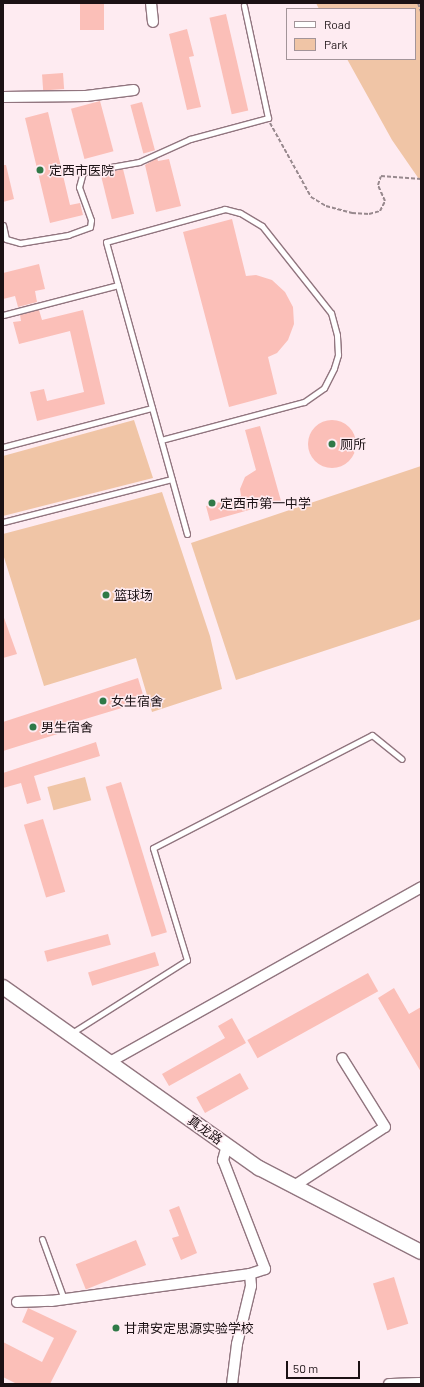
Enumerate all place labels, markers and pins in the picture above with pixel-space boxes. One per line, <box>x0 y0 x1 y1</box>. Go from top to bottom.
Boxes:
place label: 定西市医院 <box>49 162 114 178</box>
marker: 定西市医院 <box>34 164 46 176</box>
place label: 厕所 <box>340 436 366 452</box>
marker: 厕所 <box>327 439 337 449</box>
place label: 定西市第一中学 <box>220 495 311 511</box>
marker: 定西市第一中学 <box>207 498 217 508</box>
place label: 篮球场 <box>114 587 153 603</box>
marker: 篮球场 <box>101 590 111 600</box>
place label: 女生宿舍 <box>111 693 163 709</box>
marker: 女生宿舍 <box>98 696 108 706</box>
place label: 男生宿舍 <box>41 719 93 735</box>
marker: 男生宿舍 <box>28 722 38 732</box>
place label: 甘肃安定思源实验学校 <box>124 1320 254 1336</box>
marker: 甘肃安定思源实验学校 <box>111 1323 121 1333</box>

